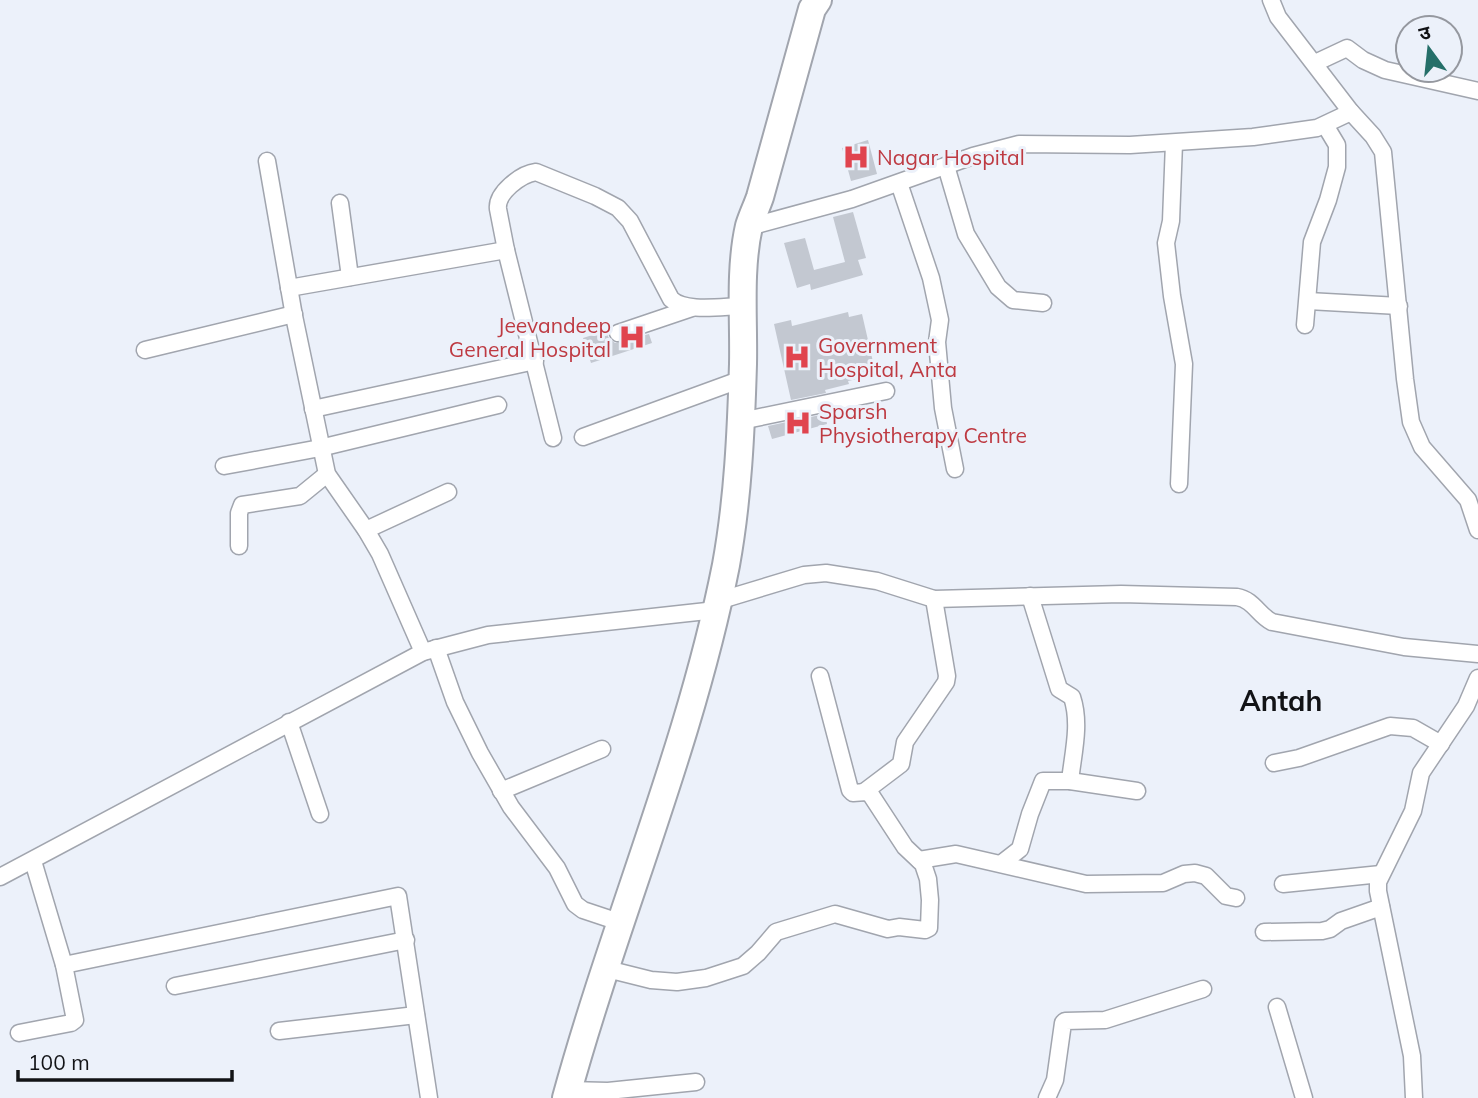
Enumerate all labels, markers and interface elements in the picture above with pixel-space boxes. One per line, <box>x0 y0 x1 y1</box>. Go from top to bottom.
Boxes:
north arrow <box>1394 14 1464 84</box>
text: उ <box>1416 19 1434 46</box>
hospital icon: Nagar Hospital <box>841 142 871 172</box>
place label: Nagar Hospital <box>877 144 1025 170</box>
place label: Jeevandeep General Hospital <box>449 312 611 362</box>
hospital icon: Jeevandeep General Hospital <box>617 322 647 352</box>
place label: Government Hospital, Anta <box>818 332 957 382</box>
hospital icon: Government Hospital, Anta <box>782 342 812 372</box>
place label: Sparsh Physiotherapy Centre <box>819 398 1027 448</box>
hospital icon: Sparsh Physiotherapy Centre <box>783 408 813 438</box>
district label: Antah <box>1240 683 1322 718</box>
scale bar <box>18 1038 231 1082</box>
text: 100 m <box>28 1049 90 1075</box>

